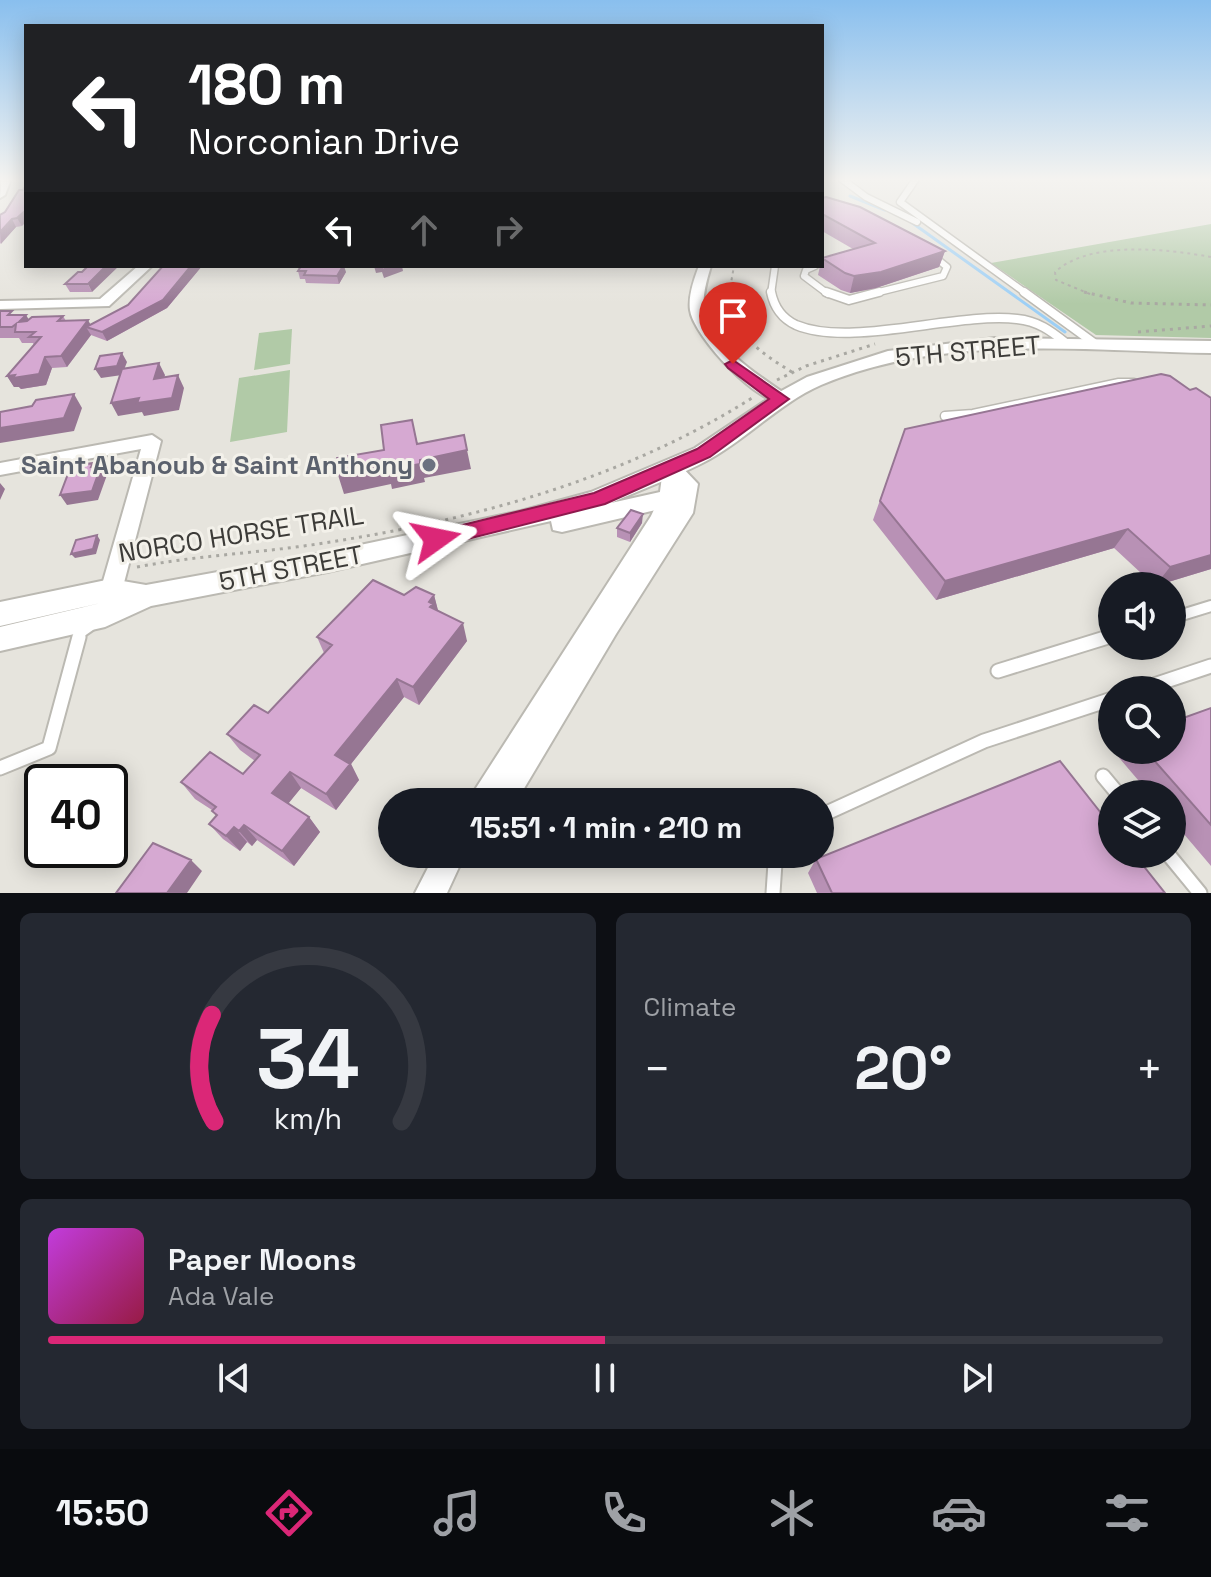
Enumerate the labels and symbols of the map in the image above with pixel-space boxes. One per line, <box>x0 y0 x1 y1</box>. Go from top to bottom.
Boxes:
pin <box>699 282 767 364</box>
street label: 5TH STREET <box>894 328 1042 374</box>
place label: Saint Abanoub & Saint Anthony <box>21 448 413 482</box>
marker: Saint Abanoub & Saint Anthony <box>420 456 438 474</box>
position arrow <box>394 497 478 581</box>
street label: NORCO HORSE TRAIL <box>116 498 366 570</box>
street label: 5TH STREET <box>216 537 366 599</box>
speed limit sign: 40 <box>24 764 128 868</box>

